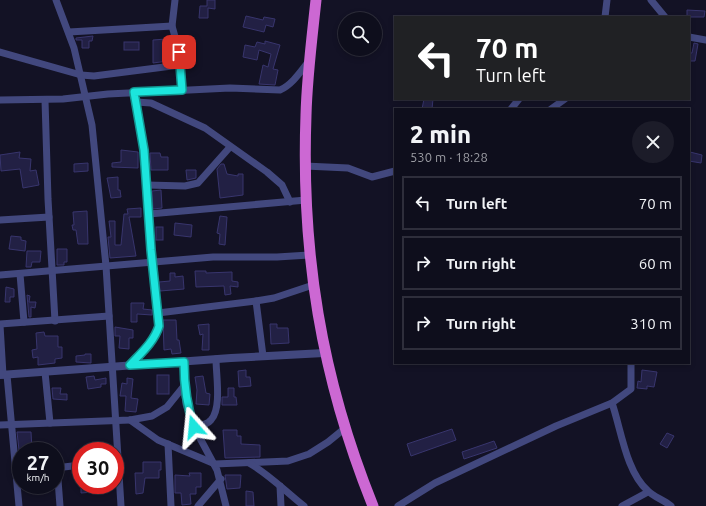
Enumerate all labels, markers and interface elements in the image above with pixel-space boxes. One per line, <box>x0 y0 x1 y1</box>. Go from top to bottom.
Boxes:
map controls <box>338 12 382 56</box>
button: search <box>338 12 382 56</box>
icon: left <box>410 32 462 84</box>
text: 70 m <box>476 32 538 63</box>
pin <box>162 35 196 69</box>
icon: arrive <box>168 41 190 63</box>
text: Turn left <box>476 65 546 85</box>
text: 2 min <box>410 121 471 148</box>
button: close <box>632 121 674 163</box>
text: 530 m · 18:28 <box>410 150 488 164</box>
icon: left <box>412 192 434 214</box>
text: Turn left <box>446 195 507 212</box>
text: 70 m <box>639 195 672 212</box>
icon: right <box>412 252 434 274</box>
text: Turn right <box>446 255 516 272</box>
text: 60 m <box>639 255 672 272</box>
icon: right <box>412 312 434 334</box>
text: Turn right <box>446 315 516 332</box>
text: 310 m <box>630 315 672 332</box>
position arrow <box>173 406 215 448</box>
speed limit sign: 30 <box>72 442 124 494</box>
text: 27 <box>27 451 49 474</box>
text: km/h <box>26 472 50 483</box>

